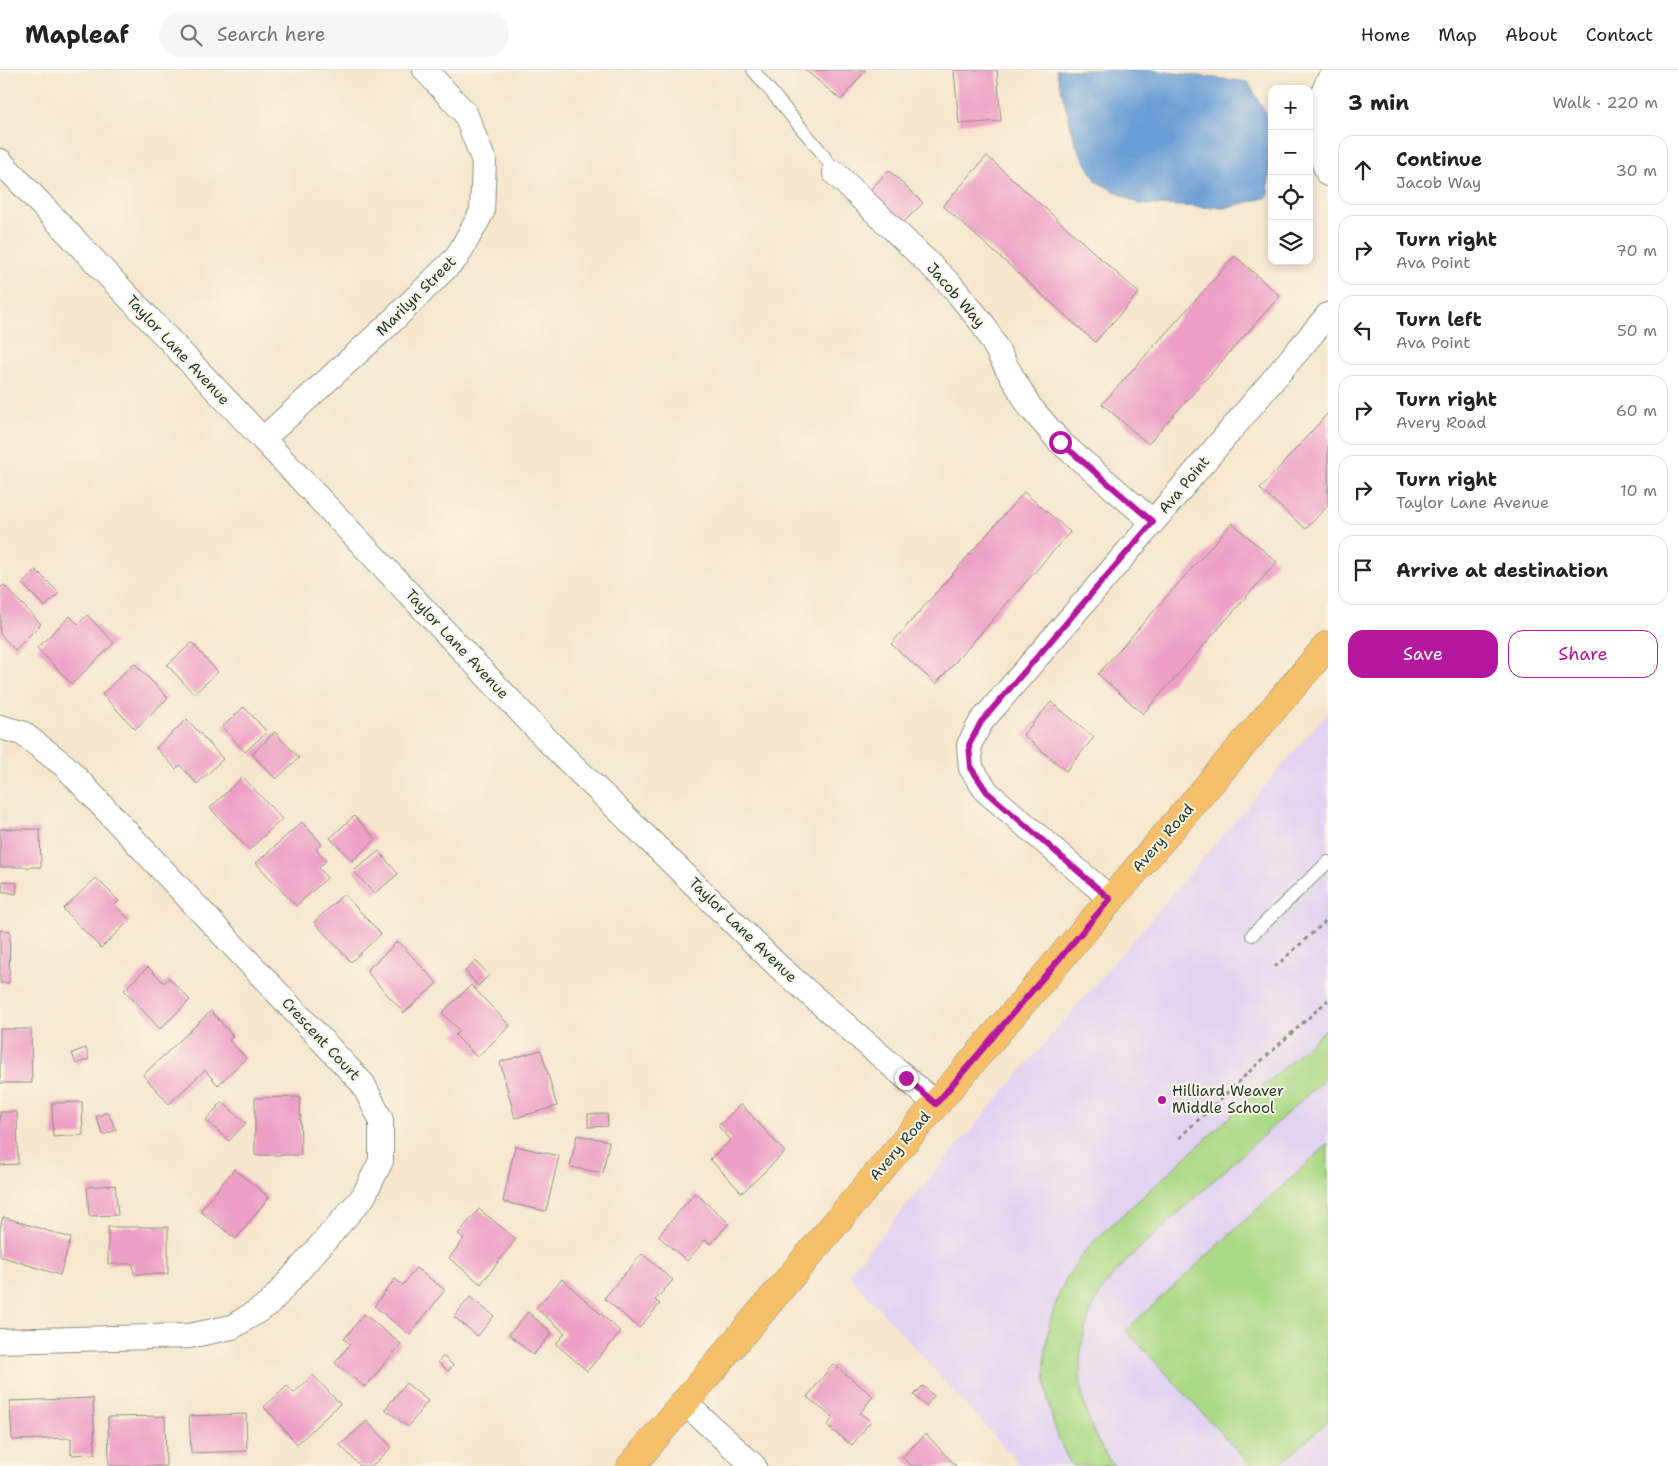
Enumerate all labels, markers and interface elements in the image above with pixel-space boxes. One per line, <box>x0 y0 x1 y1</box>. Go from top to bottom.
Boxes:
search box <box>159 12 509 57</box>
text: Mapleaf <box>25 19 129 51</box>
icon: search <box>177 21 205 49</box>
text: Search here <box>217 22 325 47</box>
text: Home <box>1361 23 1410 47</box>
text: Map <box>1438 23 1477 47</box>
text: About <box>1505 23 1558 47</box>
text: Contact <box>1586 23 1653 47</box>
map controls <box>1268 85 1313 265</box>
button: + <box>1268 85 1313 130</box>
text: 3 min <box>1348 89 1409 117</box>
text: Walk · 220 m <box>1552 92 1658 113</box>
button: − <box>1268 130 1313 175</box>
text: Continue <box>1396 147 1482 172</box>
icon: ahead <box>1349 156 1377 184</box>
text: 30 m <box>1616 160 1657 181</box>
text: Jacob Way <box>1396 172 1481 193</box>
button: locate <box>1268 175 1313 220</box>
button: layers <box>1268 220 1313 265</box>
text: Turn right <box>1396 227 1497 252</box>
icon: right <box>1349 236 1377 264</box>
text: 70 m <box>1616 240 1657 261</box>
street label: Marilyn Street <box>372 252 460 340</box>
text: Ava Point <box>1396 252 1470 273</box>
street label: Jacob Way <box>922 258 990 332</box>
street label: Taylor Lane Avenue <box>122 291 234 409</box>
text: Turn left <box>1396 307 1482 332</box>
icon: left <box>1349 316 1377 344</box>
text: 50 m <box>1617 320 1657 341</box>
text: Ava Point <box>1396 332 1470 353</box>
text: Turn right <box>1396 387 1497 412</box>
icon: right <box>1349 396 1377 424</box>
text: 60 m <box>1616 400 1657 421</box>
text: Avery Road <box>1396 412 1486 433</box>
route start <box>1049 431 1072 454</box>
street label: Ava Point <box>1154 452 1214 518</box>
text: Turn right <box>1396 467 1497 492</box>
icon: right <box>1349 476 1377 504</box>
text: 10 m <box>1620 480 1657 501</box>
text: Taylor Lane Avenue <box>1396 492 1549 513</box>
icon: arrive <box>1349 556 1377 584</box>
text: Arrive at destination <box>1396 558 1608 583</box>
street label: Taylor Lane Avenue <box>401 585 513 703</box>
button: Save <box>1348 630 1498 678</box>
button: Share <box>1508 630 1658 678</box>
street label: Avery Road <box>1128 799 1199 877</box>
street label: Taylor Lane Avenue <box>684 873 802 987</box>
street label: Crescent Court <box>277 993 365 1085</box>
route end <box>895 1067 918 1090</box>
place label: Hilliard Weaver Middle School <box>1172 1081 1284 1118</box>
marker: Hilliard Weaver Middle School <box>1156 1094 1168 1106</box>
street label: Avery Road <box>865 1107 935 1185</box>

